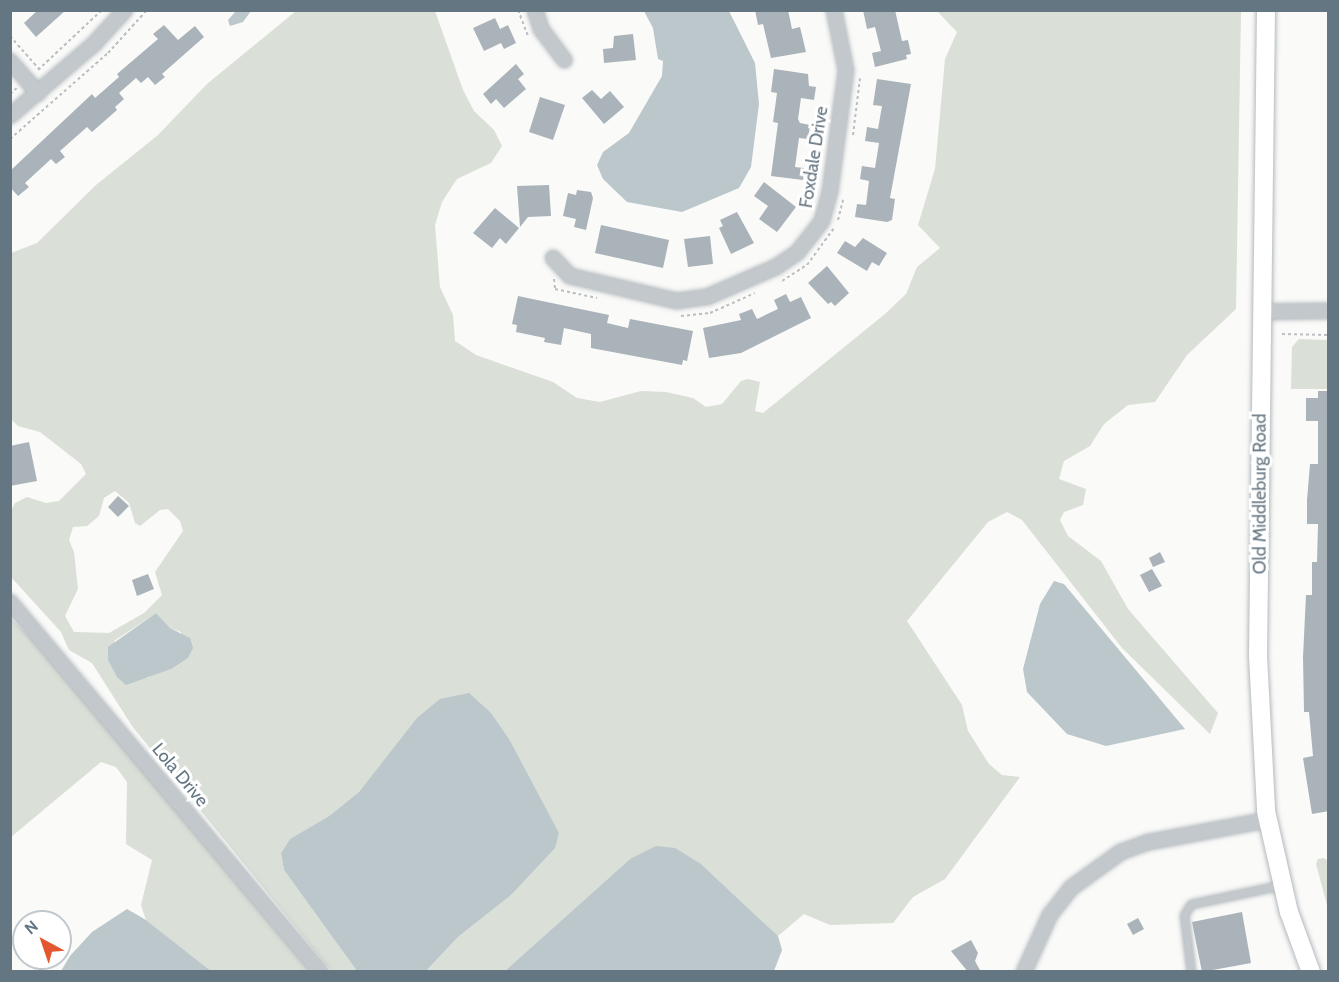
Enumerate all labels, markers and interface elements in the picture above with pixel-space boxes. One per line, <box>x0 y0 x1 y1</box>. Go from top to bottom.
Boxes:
street label: Foxdale Drive <box>795 105 833 209</box>
street label: Old Middleburg Road <box>1249 414 1271 574</box>
street label: Lola Drive <box>147 739 213 811</box>
north arrow <box>12 910 72 970</box>
text: N <box>21 916 42 938</box>

